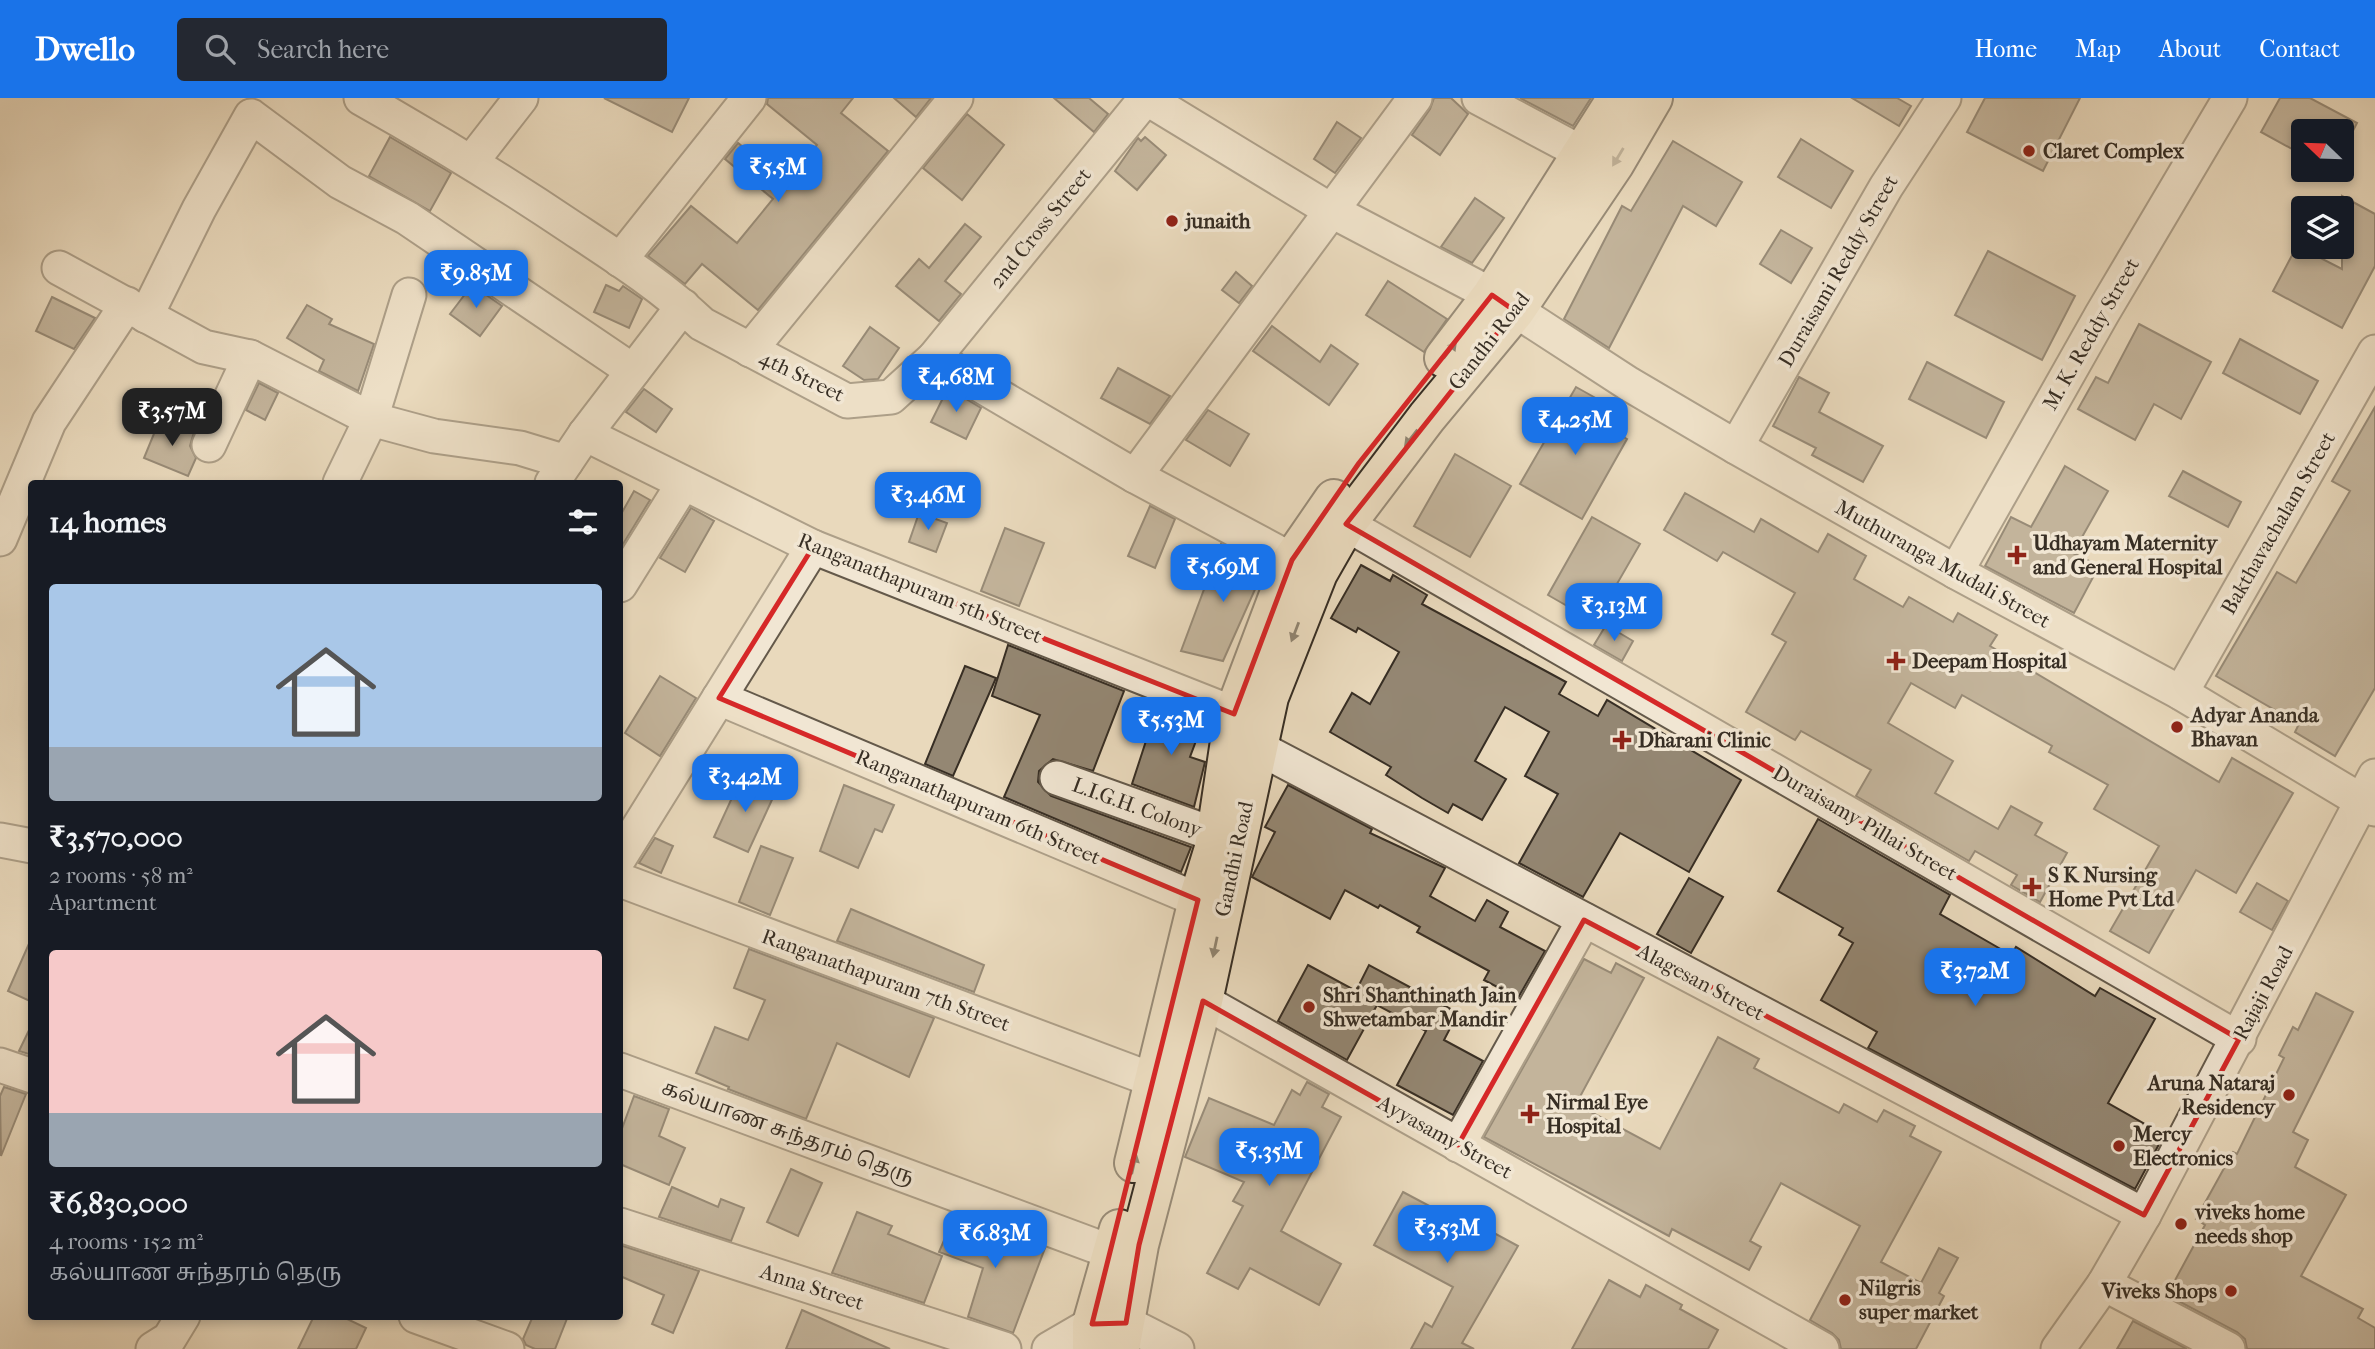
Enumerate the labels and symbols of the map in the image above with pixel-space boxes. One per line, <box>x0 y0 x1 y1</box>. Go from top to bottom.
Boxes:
north arrow <box>2291 119 2354 182</box>
place label: Claret Complex <box>2043 139 2185 163</box>
marker: Claret Complex <box>2021 143 2037 159</box>
pin: ₹5.5M <box>729 144 827 204</box>
one-way arrow <box>1612 147 1625 166</box>
street label: 2nd Cross Street <box>984 163 1096 293</box>
street label: Duraisami Reddy Street <box>1773 170 1903 371</box>
place label: junaith <box>1183 209 1251 233</box>
marker: junaith <box>1164 213 1180 229</box>
pin: ₹9.85M <box>419 250 533 310</box>
street label: M. K. Reddy Street <box>2038 253 2144 414</box>
street label: Gandhi Road <box>1443 287 1535 395</box>
one-way arrow <box>1442 341 1457 359</box>
street label: 4th Street <box>756 345 849 407</box>
pin: ₹4.68M <box>899 354 1013 414</box>
pin: ₹3.57M <box>115 388 229 448</box>
pin: ₹4.25M <box>1518 398 1632 457</box>
street label: Bakthavachalam Street <box>2216 427 2340 618</box>
one-way arrow <box>1404 429 1419 447</box>
pin: ₹3.46M <box>871 472 985 532</box>
street label: Muthuranga Mudali Street <box>1831 495 2055 633</box>
street label: Ranganathapuram 5th Street <box>794 528 1046 648</box>
place label: Udhayam Maternity and General Hospital <box>2032 531 2223 579</box>
pin: ₹5.69M <box>1166 545 1280 604</box>
marker: Udhayam Maternity and General Hospital <box>2007 545 2027 565</box>
pin: ₹3.13M <box>1557 584 1671 643</box>
one-way arrow <box>1289 621 1300 642</box>
place label: Deepam Hospital <box>1912 649 2067 673</box>
marker: Deepam Hospital <box>1886 651 1906 671</box>
pin: ₹5.53M <box>1114 698 1228 757</box>
place label: Adyar Ananda Bhavan <box>2189 703 2320 751</box>
marker: Adyar Ananda Bhavan <box>2169 719 2185 735</box>
place label: Dharani Clinic <box>1638 728 1771 752</box>
marker: Dharani Clinic <box>1612 730 1632 750</box>
street label: Ranganathapuram 6th Street <box>852 744 1104 870</box>
pin: ₹3.42M <box>688 754 802 814</box>
street label: Duraisamy Pillai Street <box>1768 760 1962 886</box>
street label: L.I.G.H. Colony <box>1069 772 1206 842</box>
street label: Gandhi Road <box>1210 799 1258 919</box>
place label: S K Nursing Home Pvt Ltd <box>2048 863 2174 911</box>
marker: S K Nursing Home Pvt Ltd <box>2022 877 2042 897</box>
street label: Ranganathapuram 7th Street <box>759 924 1014 1036</box>
one-way arrow <box>1209 936 1220 958</box>
street label: Alagesan Street <box>1633 938 1769 1026</box>
street label: Rajaji Road <box>2228 941 2298 1044</box>
pin: ₹3.72M <box>1918 948 2032 1008</box>
place label: Shri Shanthinath Jain Shwetambar Mandir <box>1323 983 1517 1031</box>
marker: Shri Shanthinath Jain Shwetambar Mandir <box>1301 999 1317 1015</box>
place label: Aruna Nataraj Residency <box>2146 1071 2277 1119</box>
street label: கல்யாண சுந்தரம் தெரு <box>658 1075 918 1191</box>
marker: Aruna Nataraj Residency <box>2281 1087 2297 1103</box>
street label: Ayyasamy Street <box>1373 1090 1517 1184</box>
place label: Nirmal Eye Hospital <box>1546 1090 1648 1138</box>
marker: Nirmal Eye Hospital <box>1520 1104 1540 1124</box>
place label: Mercy Electronics <box>2132 1122 2233 1170</box>
pin: ₹5.35M <box>1212 1128 1326 1188</box>
marker: Mercy Electronics <box>2111 1138 2127 1154</box>
one-way arrow <box>1129 1153 1140 1175</box>
place label: viveks home needs shop <box>2194 1200 2305 1248</box>
pin: ₹3.53M <box>1390 1206 1504 1265</box>
pin: ₹6.83M <box>938 1210 1052 1270</box>
marker: viveks home needs shop <box>2173 1216 2189 1232</box>
street label: Anna Street <box>756 1259 867 1315</box>
place label: Nilgris super market <box>1859 1276 1979 1324</box>
place label: Viveks Shops <box>2101 1279 2217 1303</box>
marker: Viveks Shops <box>2223 1283 2239 1299</box>
marker: Nilgris super market <box>1837 1292 1853 1308</box>

